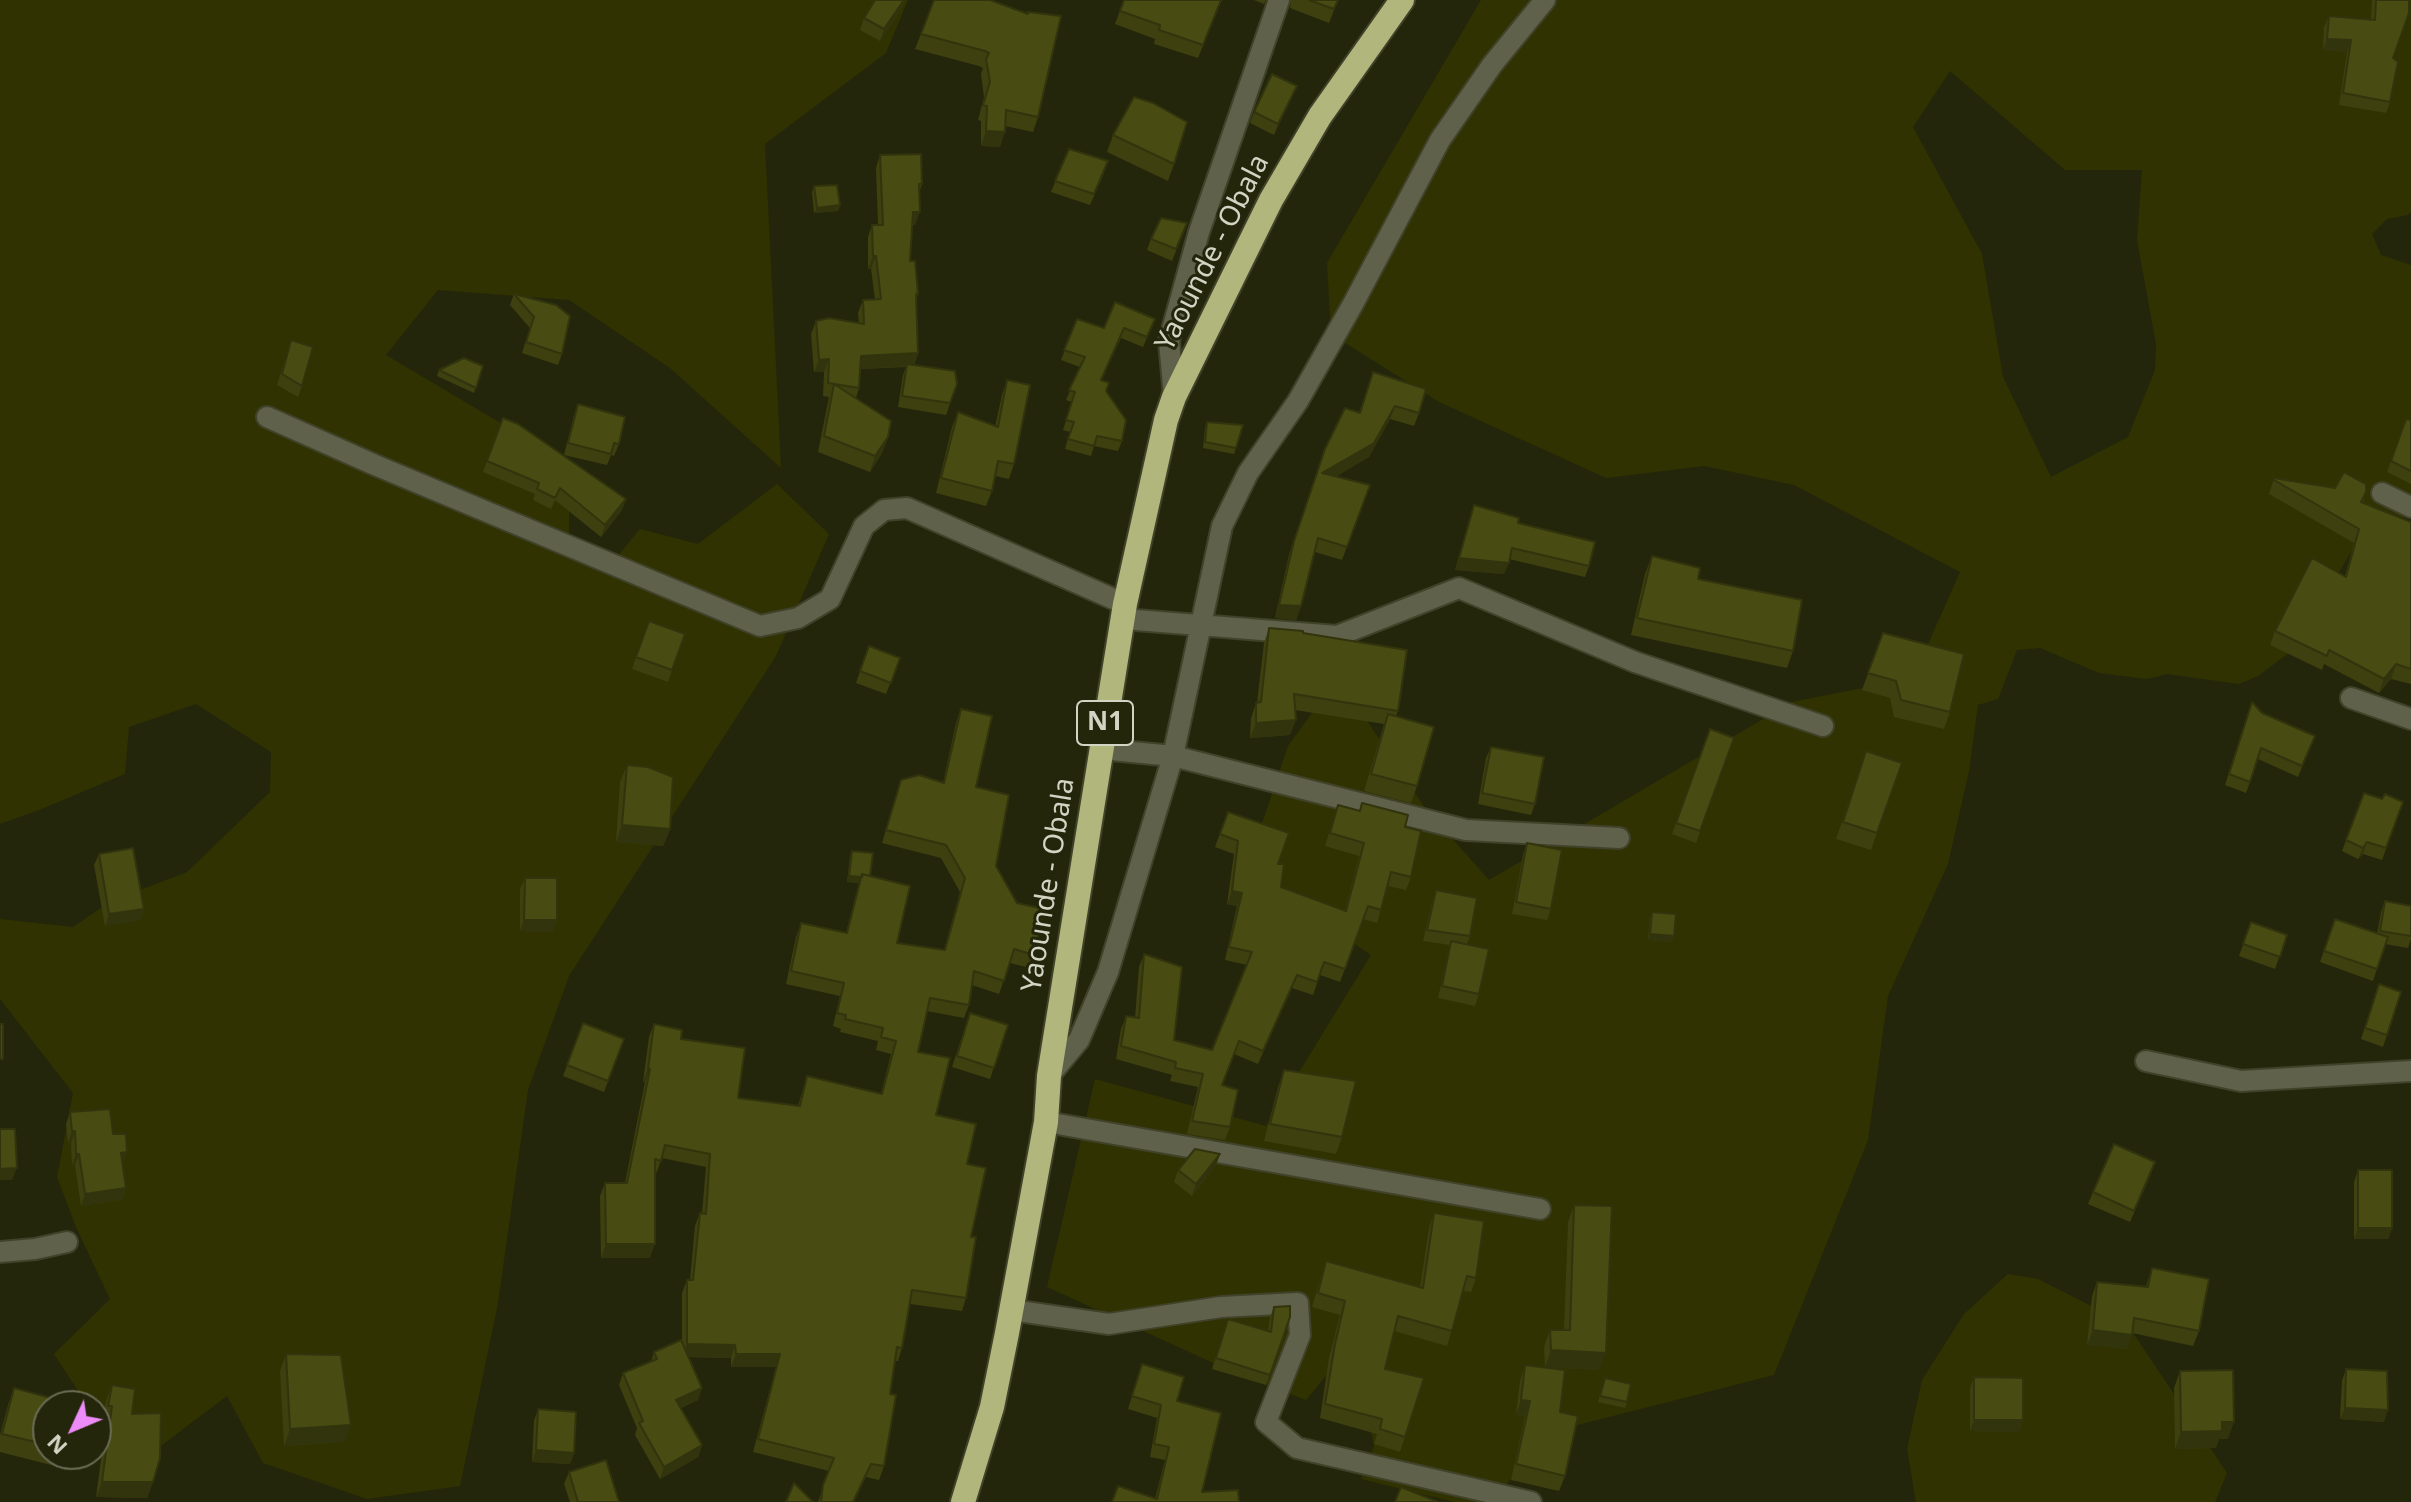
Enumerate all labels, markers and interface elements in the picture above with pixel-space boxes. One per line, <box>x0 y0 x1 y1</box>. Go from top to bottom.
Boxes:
street label: Yaounde - Obala <box>1149 149 1277 357</box>
road number: N1 <box>1077 701 1133 745</box>
street label: Yaounde - Obala <box>1016 776 1082 994</box>
north arrow <box>32 1390 112 1470</box>
text: N <box>39 1428 73 1462</box>

